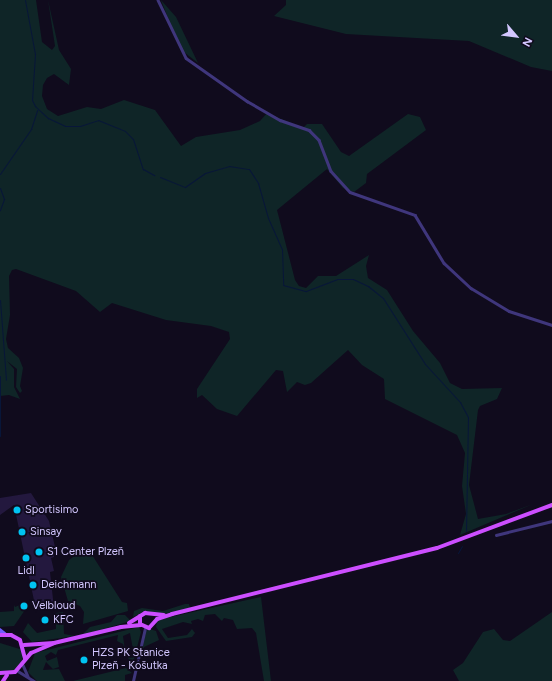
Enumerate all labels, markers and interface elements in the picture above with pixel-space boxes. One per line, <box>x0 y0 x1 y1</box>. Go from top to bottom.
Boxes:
north arrow <box>496 16 536 56</box>
text: N <box>519 35 535 49</box>
place label: Sportisimo <box>25 503 78 517</box>
marker: Sportisimo <box>12 505 22 515</box>
place label: Sinsay <box>30 525 62 539</box>
marker: Sinsay <box>17 527 27 537</box>
place label: S1 Center Plzeň <box>47 545 124 559</box>
marker: S1 Center Plzeň <box>34 547 44 557</box>
marker: Lidl <box>21 553 31 563</box>
place label: Lidl <box>17 564 35 578</box>
place label: Deichmann <box>41 578 96 592</box>
marker: Deichmann <box>28 580 38 590</box>
place label: Velbloud <box>32 599 75 613</box>
marker: Velbloud <box>19 601 29 611</box>
place label: KFC <box>53 613 74 627</box>
marker: KFC <box>40 615 50 625</box>
place label: HZS PK Stanice Plzeň - Košutka <box>92 647 170 673</box>
marker: HZS PK Stanice Plzeň - Košutka <box>79 655 89 665</box>

